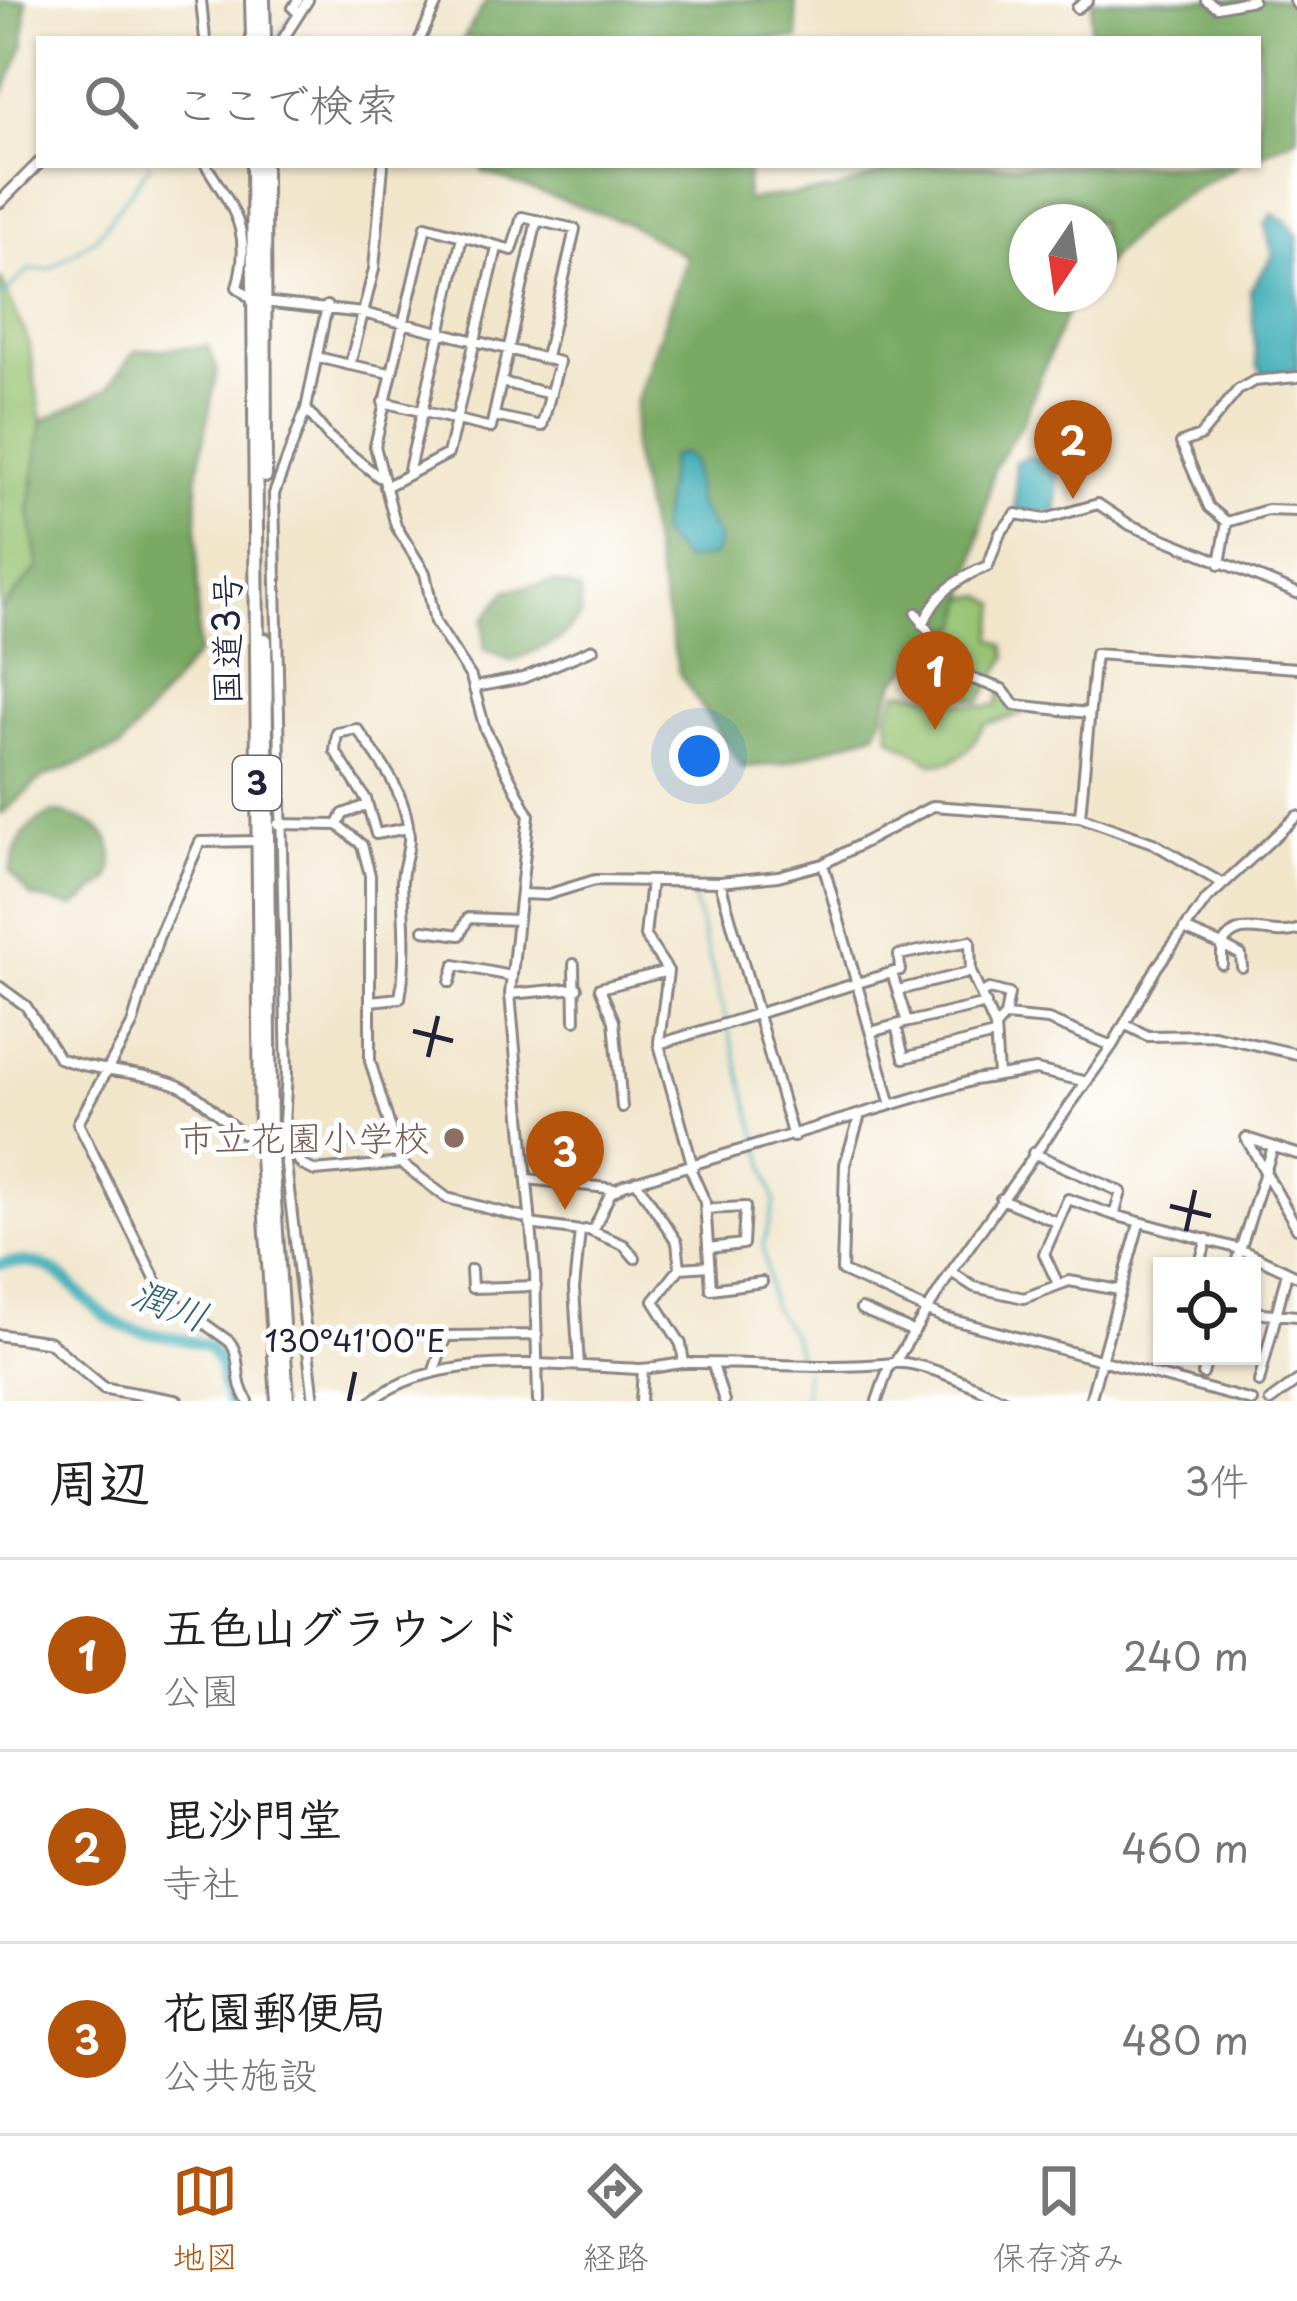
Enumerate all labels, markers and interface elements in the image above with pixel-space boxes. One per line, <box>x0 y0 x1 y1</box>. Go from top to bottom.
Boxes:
search box <box>36 36 1261 168</box>
text: ここで検索 <box>174 68 399 136</box>
icon: search <box>78 69 144 135</box>
north arrow <box>1009 204 1117 312</box>
pin: 2 <box>1034 400 1112 499</box>
street label: 国道3号 <box>198 573 252 705</box>
pin: 1 <box>896 631 974 730</box>
your location <box>669 726 729 786</box>
road number: 3 <box>233 756 281 810</box>
place label: 市立花園小学校 <box>178 1109 430 1163</box>
pin: 3 <box>526 1111 604 1210</box>
marker: 市立花園小学校 <box>441 1125 467 1151</box>
map controls <box>1153 1257 1261 1365</box>
button: locate <box>1153 1257 1261 1365</box>
water label: 潤川 <box>124 1261 218 1344</box>
text: 130°41'00"E <box>265 1317 445 1362</box>
text: 周辺 <box>48 1441 150 1518</box>
text: 3件 <box>1184 1450 1249 1509</box>
text: 五色山グラウンド <box>162 1591 522 1659</box>
text: 1 <box>78 1625 96 1684</box>
text: 240 m <box>1123 1625 1249 1684</box>
text: 公園 <box>162 1659 240 1718</box>
text: 毘沙門堂 <box>162 1783 342 1851</box>
text: 2 <box>73 1817 101 1876</box>
text: 460 m <box>1121 1817 1249 1876</box>
text: 寺社 <box>162 1851 240 1910</box>
text: 花園郵便局 <box>162 1975 387 2043</box>
text: 3 <box>74 2009 100 2068</box>
text: 480 m <box>1122 2009 1249 2068</box>
text: 公共施設 <box>162 2043 318 2102</box>
tab: 地図 <box>172 2158 238 2280</box>
tab: 経路 <box>582 2158 648 2280</box>
tab: 保存済み <box>993 2158 1125 2280</box>

